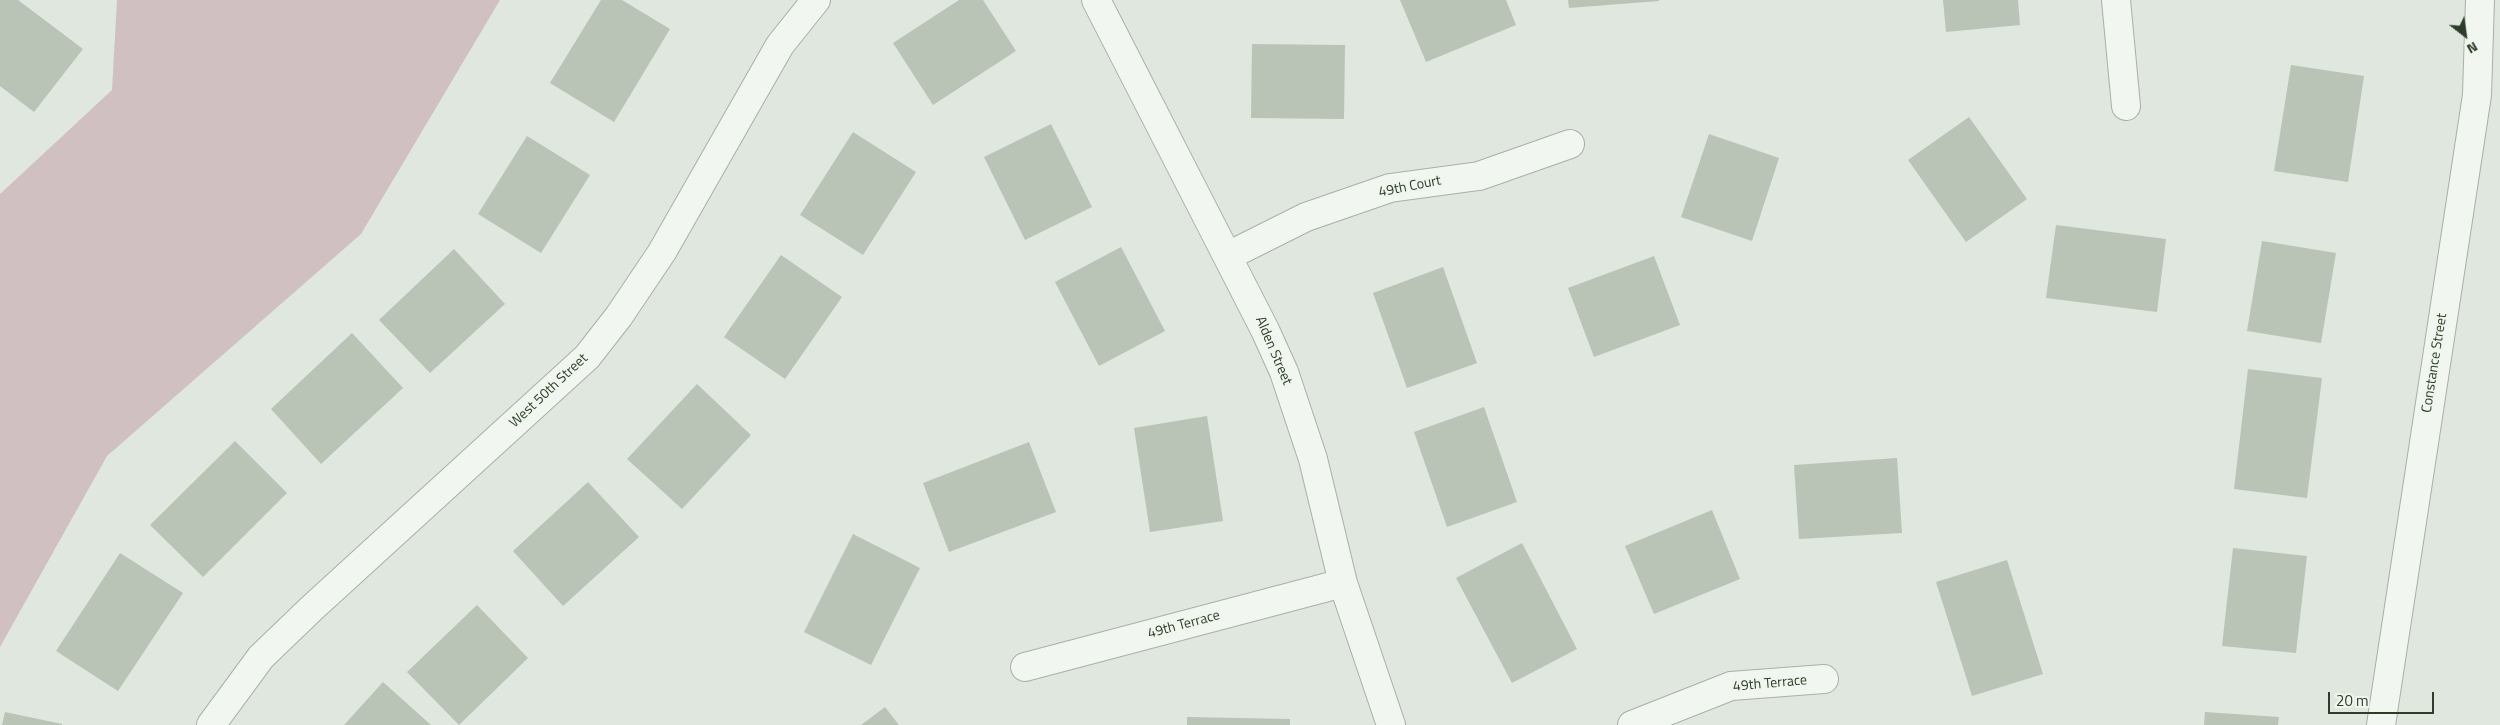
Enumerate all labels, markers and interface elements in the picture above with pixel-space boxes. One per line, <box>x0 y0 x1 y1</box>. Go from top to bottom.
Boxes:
north arrow <box>2440 10 2490 60</box>
text: N <box>2463 37 2482 60</box>
street label: 49th Court <box>1377 173 1443 201</box>
street label: Constance Street <box>2419 312 2451 414</box>
street label: Alden Street <box>1251 314 1295 388</box>
street label: West 50th Street <box>506 350 592 432</box>
street label: 49th Terrace <box>1146 607 1222 643</box>
street label: 49th Terrace <box>1732 672 1808 696</box>
scale bar <box>2330 682 2436 714</box>
text: 20 m <box>2336 689 2369 712</box>

